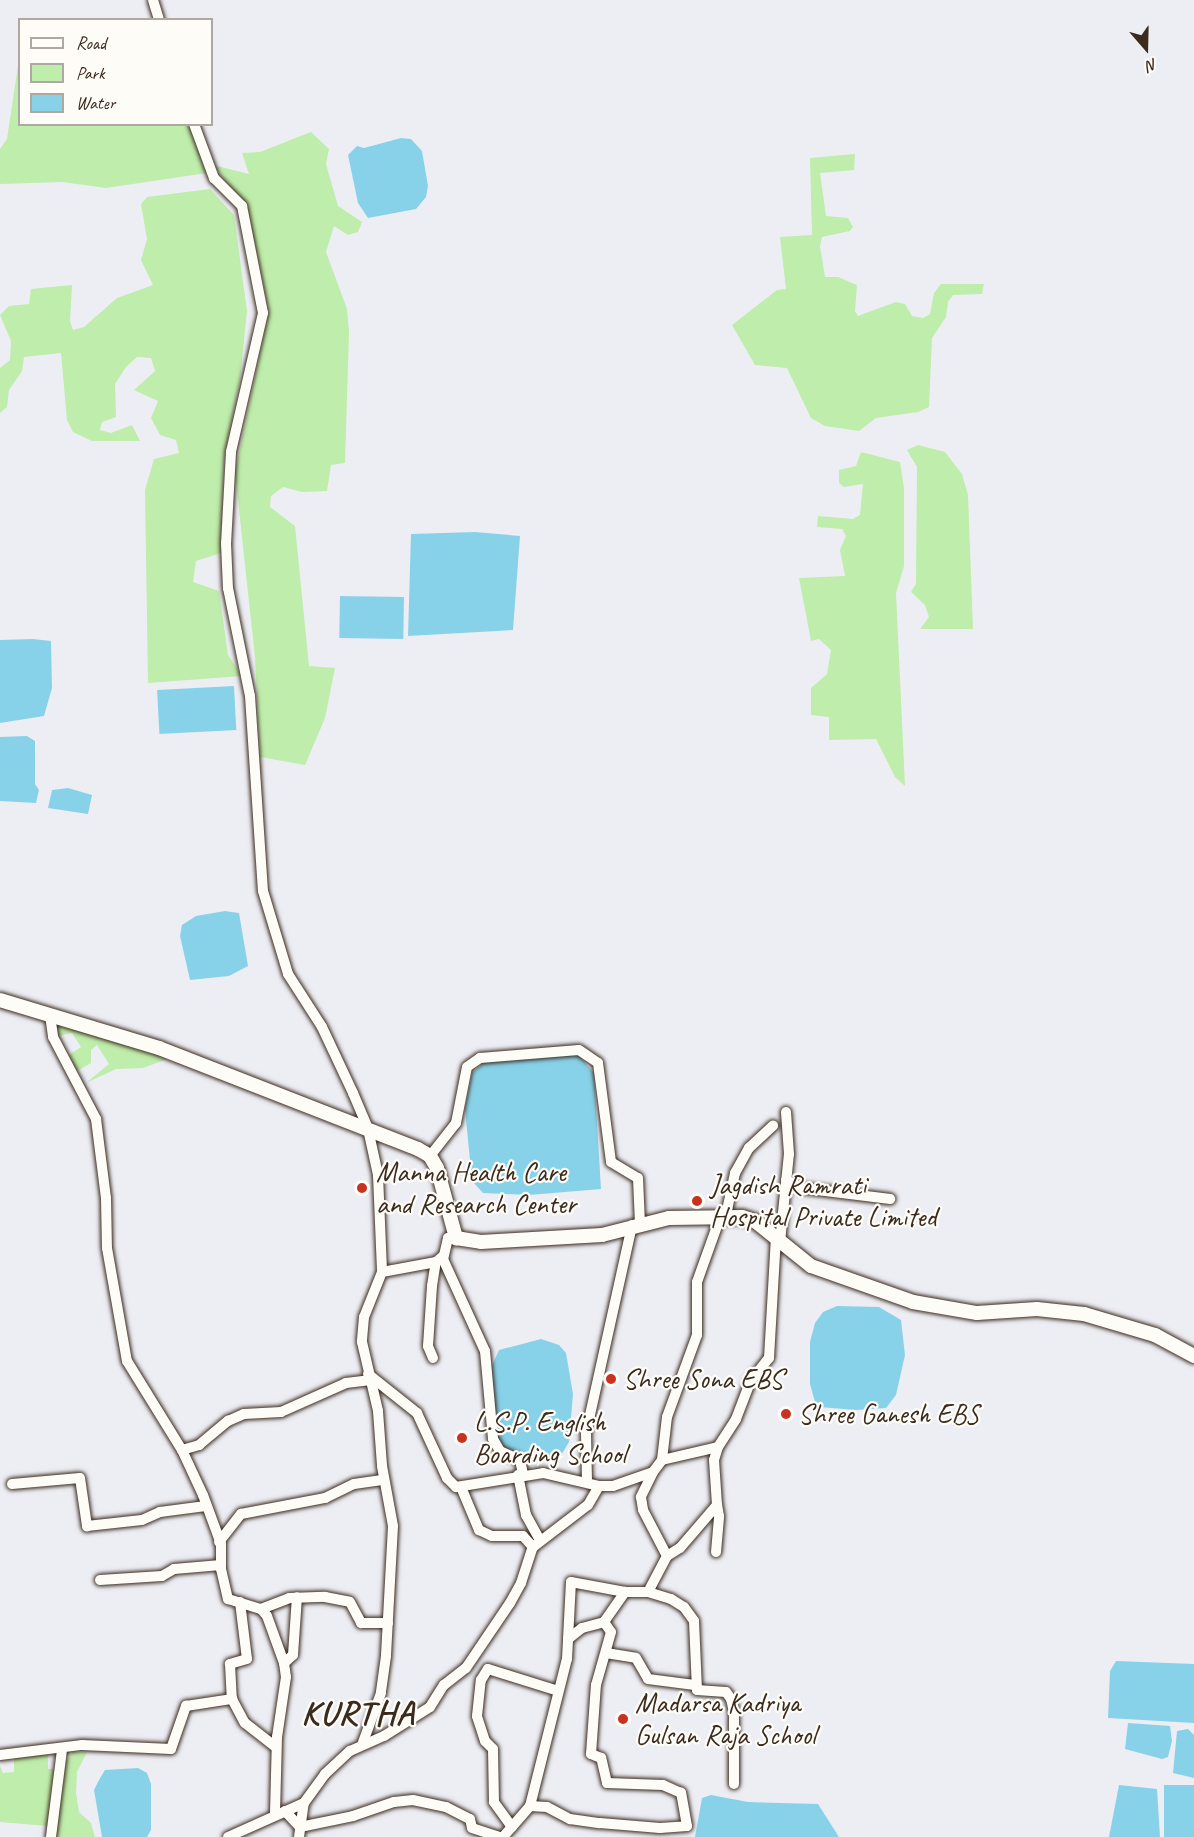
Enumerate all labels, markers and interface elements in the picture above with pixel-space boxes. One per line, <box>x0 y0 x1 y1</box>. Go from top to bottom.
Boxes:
legend <box>18 18 213 126</box>
north arrow <box>1116 18 1176 78</box>
text: Road <box>76 32 106 54</box>
text: N <box>1144 54 1160 76</box>
text: Park <box>76 62 105 84</box>
text: Water <box>76 92 115 114</box>
place label: Manna Health Care and Research Center <box>376 1155 576 1221</box>
place label: Jagdish Ramrati Hospital Private Limited <box>710 1168 935 1234</box>
marker: Manna Health Care and Research Center <box>353 1179 371 1197</box>
marker: Jagdish Ramrati Hospital Private Limited <box>688 1192 706 1210</box>
place label: Shree Sona EBS <box>623 1362 781 1396</box>
marker: Shree Sona EBS <box>604 1372 618 1386</box>
place label: Shree Ganesh EBS <box>798 1397 979 1431</box>
place label: L.S.P. English Boarding School <box>474 1405 626 1471</box>
marker: Shree Ganesh EBS <box>779 1407 793 1421</box>
marker: L.S.P. English Boarding School <box>455 1431 469 1445</box>
place label: Madarsa Kadriya Gulsan Raja School <box>635 1686 815 1752</box>
district label: KURTHA <box>302 1693 414 1733</box>
marker: Madarsa Kadriya Gulsan Raja School <box>616 1712 630 1726</box>

